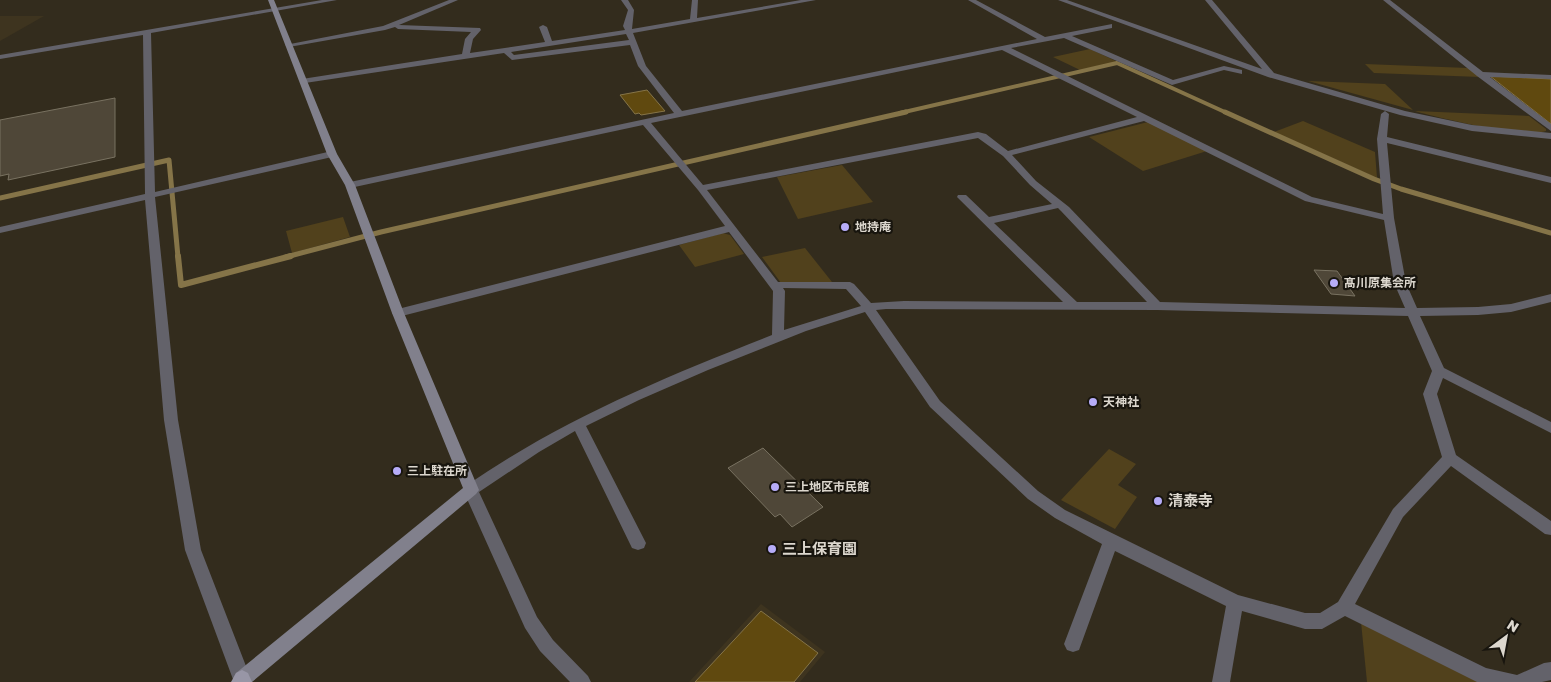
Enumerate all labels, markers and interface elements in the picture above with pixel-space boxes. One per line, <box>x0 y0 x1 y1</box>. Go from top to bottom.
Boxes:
place label: 地持庵 <box>855 219 891 234</box>
marker: 地持庵 <box>839 221 851 233</box>
place label: 髙川原集会所 <box>1344 275 1416 290</box>
marker: 髙川原集会所 <box>1328 277 1340 289</box>
place label: 天神社 <box>1103 394 1139 409</box>
marker: 天神社 <box>1087 396 1099 408</box>
place label: 三上駐在所 <box>407 463 467 478</box>
marker: 三上駐在所 <box>391 465 403 477</box>
place label: 三上地区市民館 <box>785 479 869 494</box>
marker: 三上地区市民館 <box>769 481 781 493</box>
place label: 清泰寺 <box>1168 491 1213 509</box>
marker: 清泰寺 <box>1152 495 1164 507</box>
place label: 三上保育園 <box>782 539 857 557</box>
marker: 三上保育園 <box>766 543 778 555</box>
north arrow <box>1481 612 1531 662</box>
text: N <box>1504 616 1522 636</box>

